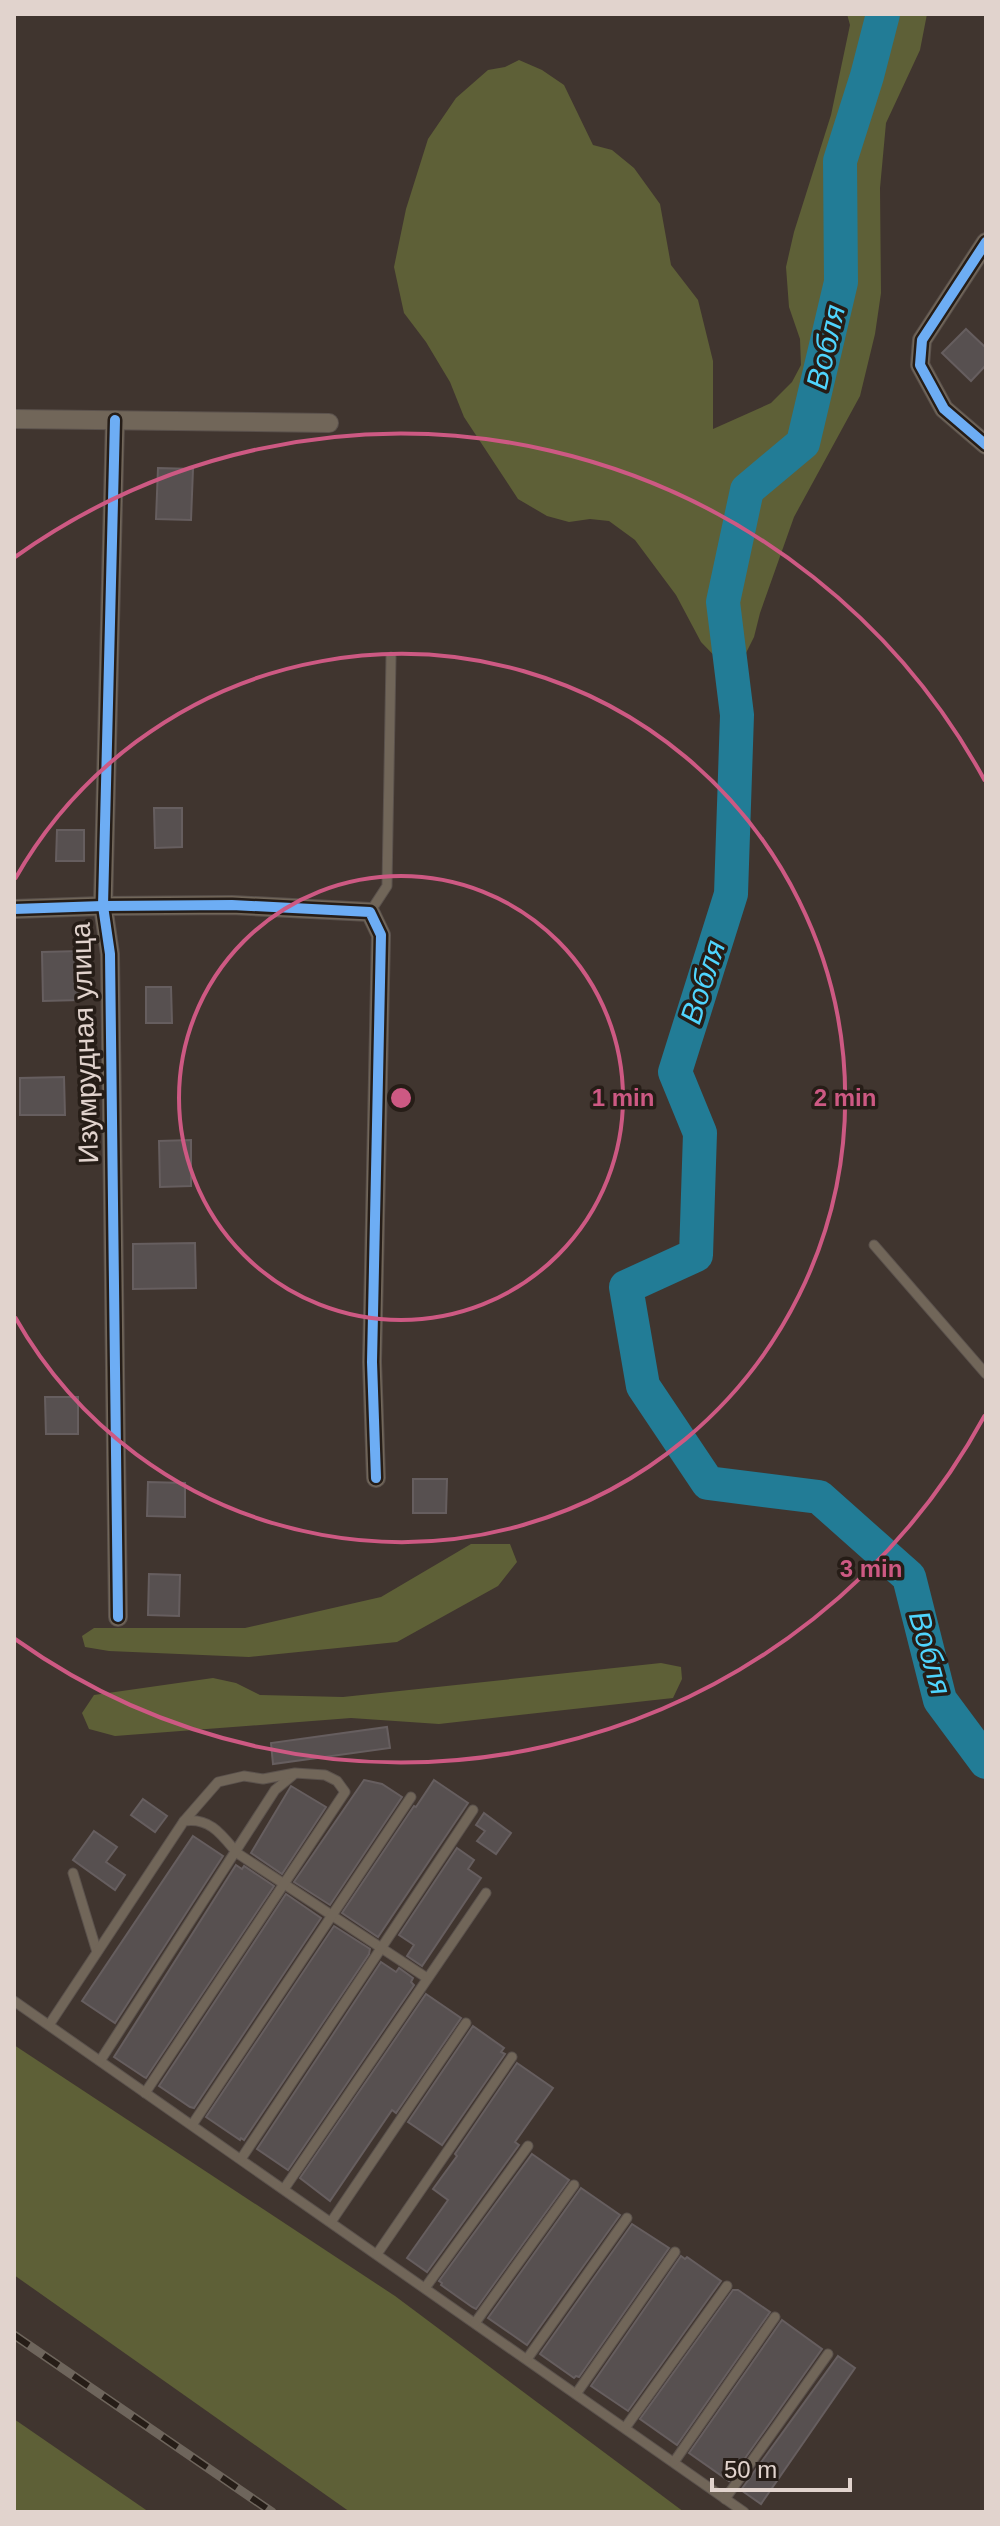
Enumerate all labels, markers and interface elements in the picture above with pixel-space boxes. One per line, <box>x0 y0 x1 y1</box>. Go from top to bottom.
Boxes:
water label: Вобля <box>800 301 851 392</box>
street label: Изумрудная улица <box>65 921 104 1164</box>
water label: Вобля <box>674 936 731 1028</box>
centre of rings <box>387 1084 415 1112</box>
text: 1 min <box>592 1084 654 1111</box>
text: 2 min <box>814 1084 876 1111</box>
text: 3 min <box>840 1555 902 1582</box>
water label: Вобля <box>903 1607 958 1699</box>
scale bar <box>712 2442 850 2492</box>
text: 50 m <box>724 2456 777 2483</box>

